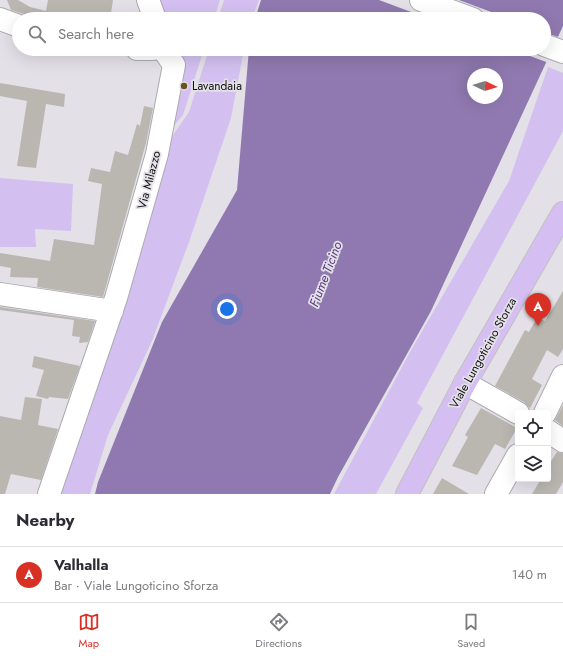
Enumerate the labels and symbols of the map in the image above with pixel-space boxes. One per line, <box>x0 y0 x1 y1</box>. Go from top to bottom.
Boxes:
north arrow <box>467 68 503 104</box>
place label: Lavandaia <box>192 77 242 95</box>
marker: Lavandaia <box>179 81 189 91</box>
street label: Via Milazzo <box>133 148 166 211</box>
water label: Fiume Ticino <box>304 239 347 310</box>
pin: A <box>525 293 551 326</box>
street label: Viale Lungoticino Sforza <box>445 294 521 412</box>
your location <box>217 299 237 319</box>

